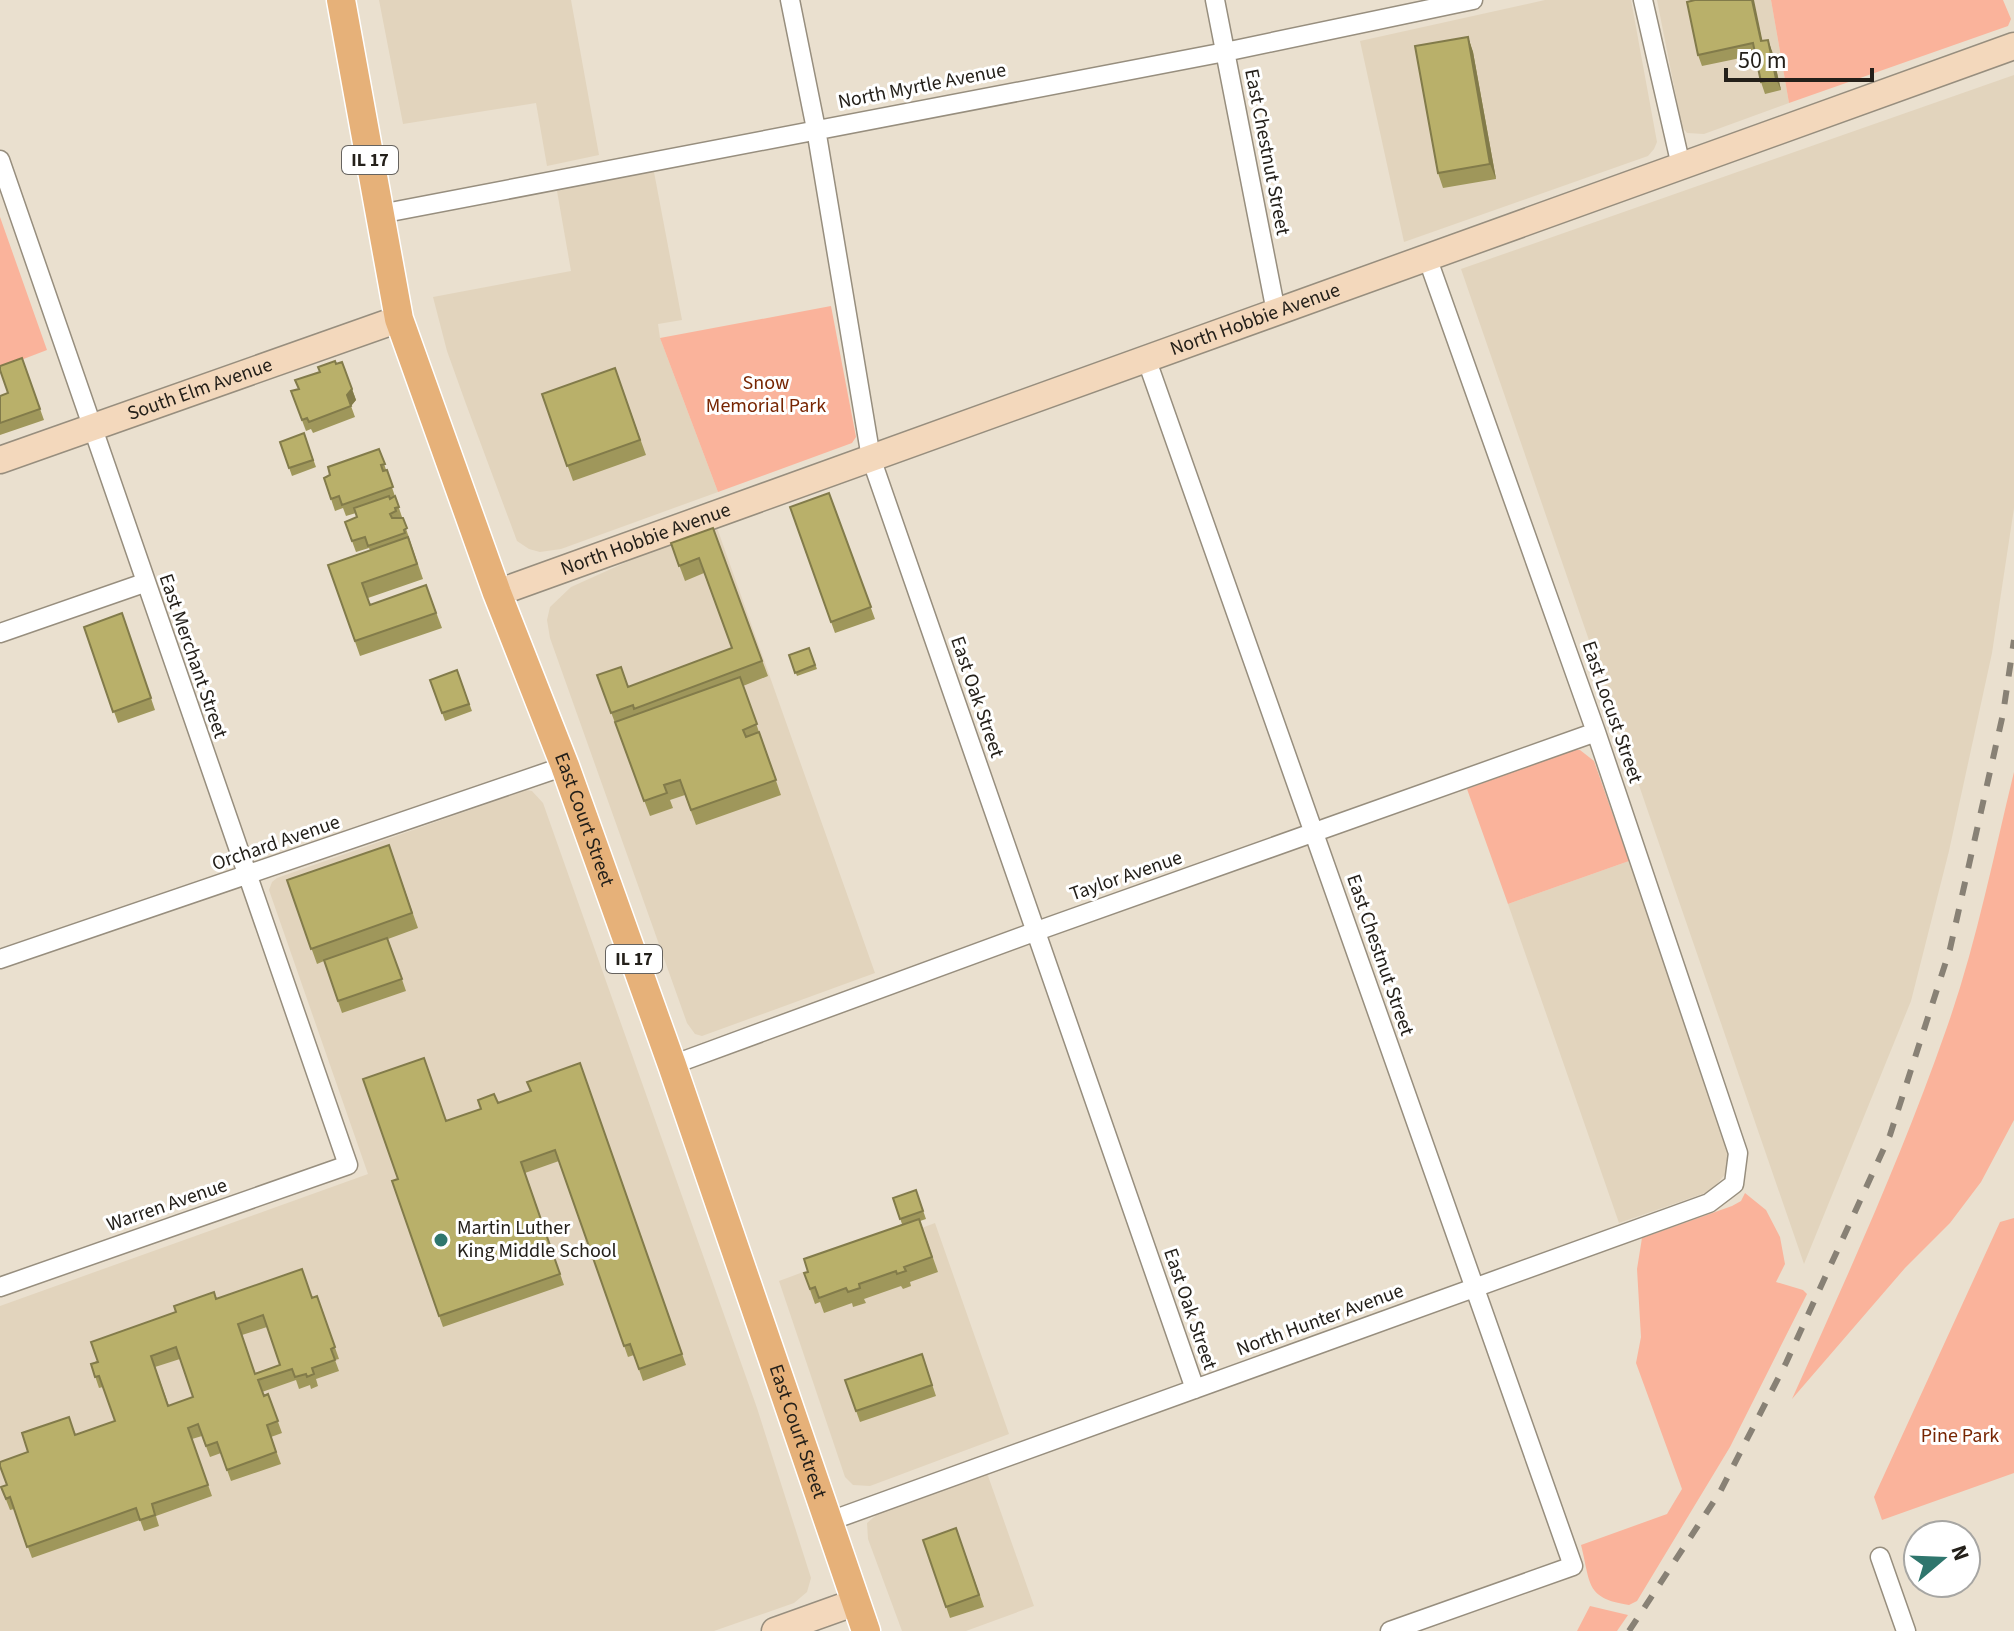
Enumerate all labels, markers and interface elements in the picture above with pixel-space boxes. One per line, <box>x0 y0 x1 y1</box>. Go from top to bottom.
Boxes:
scale bar <box>1726 32 1872 82</box>
text: 50 m <box>1738 43 1787 78</box>
street label: North Myrtle Avenue <box>836 56 1008 116</box>
street label: East Chestnut Street <box>1237 66 1297 238</box>
road number: IL 17 <box>342 146 398 174</box>
street label: North Hobbie Avenue <box>1166 276 1344 363</box>
street label: South Elm Avenue <box>124 351 276 428</box>
park label: Snow Memorial Park <box>706 369 826 420</box>
street label: North Hobbie Avenue <box>557 496 735 583</box>
street label: East Merchant Street <box>152 570 234 742</box>
street label: East Oak Street <box>943 633 1011 762</box>
street label: East Locust Street <box>1575 637 1649 787</box>
street label: East Court Street <box>547 748 621 891</box>
street label: Orchard Avenue <box>208 808 344 878</box>
street label: Taylor Avenue <box>1066 844 1186 908</box>
street label: East Chestnut Street <box>1339 871 1421 1040</box>
road number: IL 17 <box>606 945 662 973</box>
street label: Warren Avenue <box>103 1171 231 1239</box>
place label: Martin Luther King Middle School <box>457 1214 617 1265</box>
marker: Martin Luther King Middle School <box>432 1231 450 1249</box>
street label: East Oak Street <box>1156 1245 1224 1374</box>
street label: North Hunter Avenue <box>1232 1277 1408 1363</box>
street label: East Court Street <box>762 1360 834 1503</box>
park label: Pine Park <box>1921 1422 1999 1450</box>
north arrow <box>1902 1519 1982 1599</box>
text: N <box>1942 1541 1977 1565</box>

